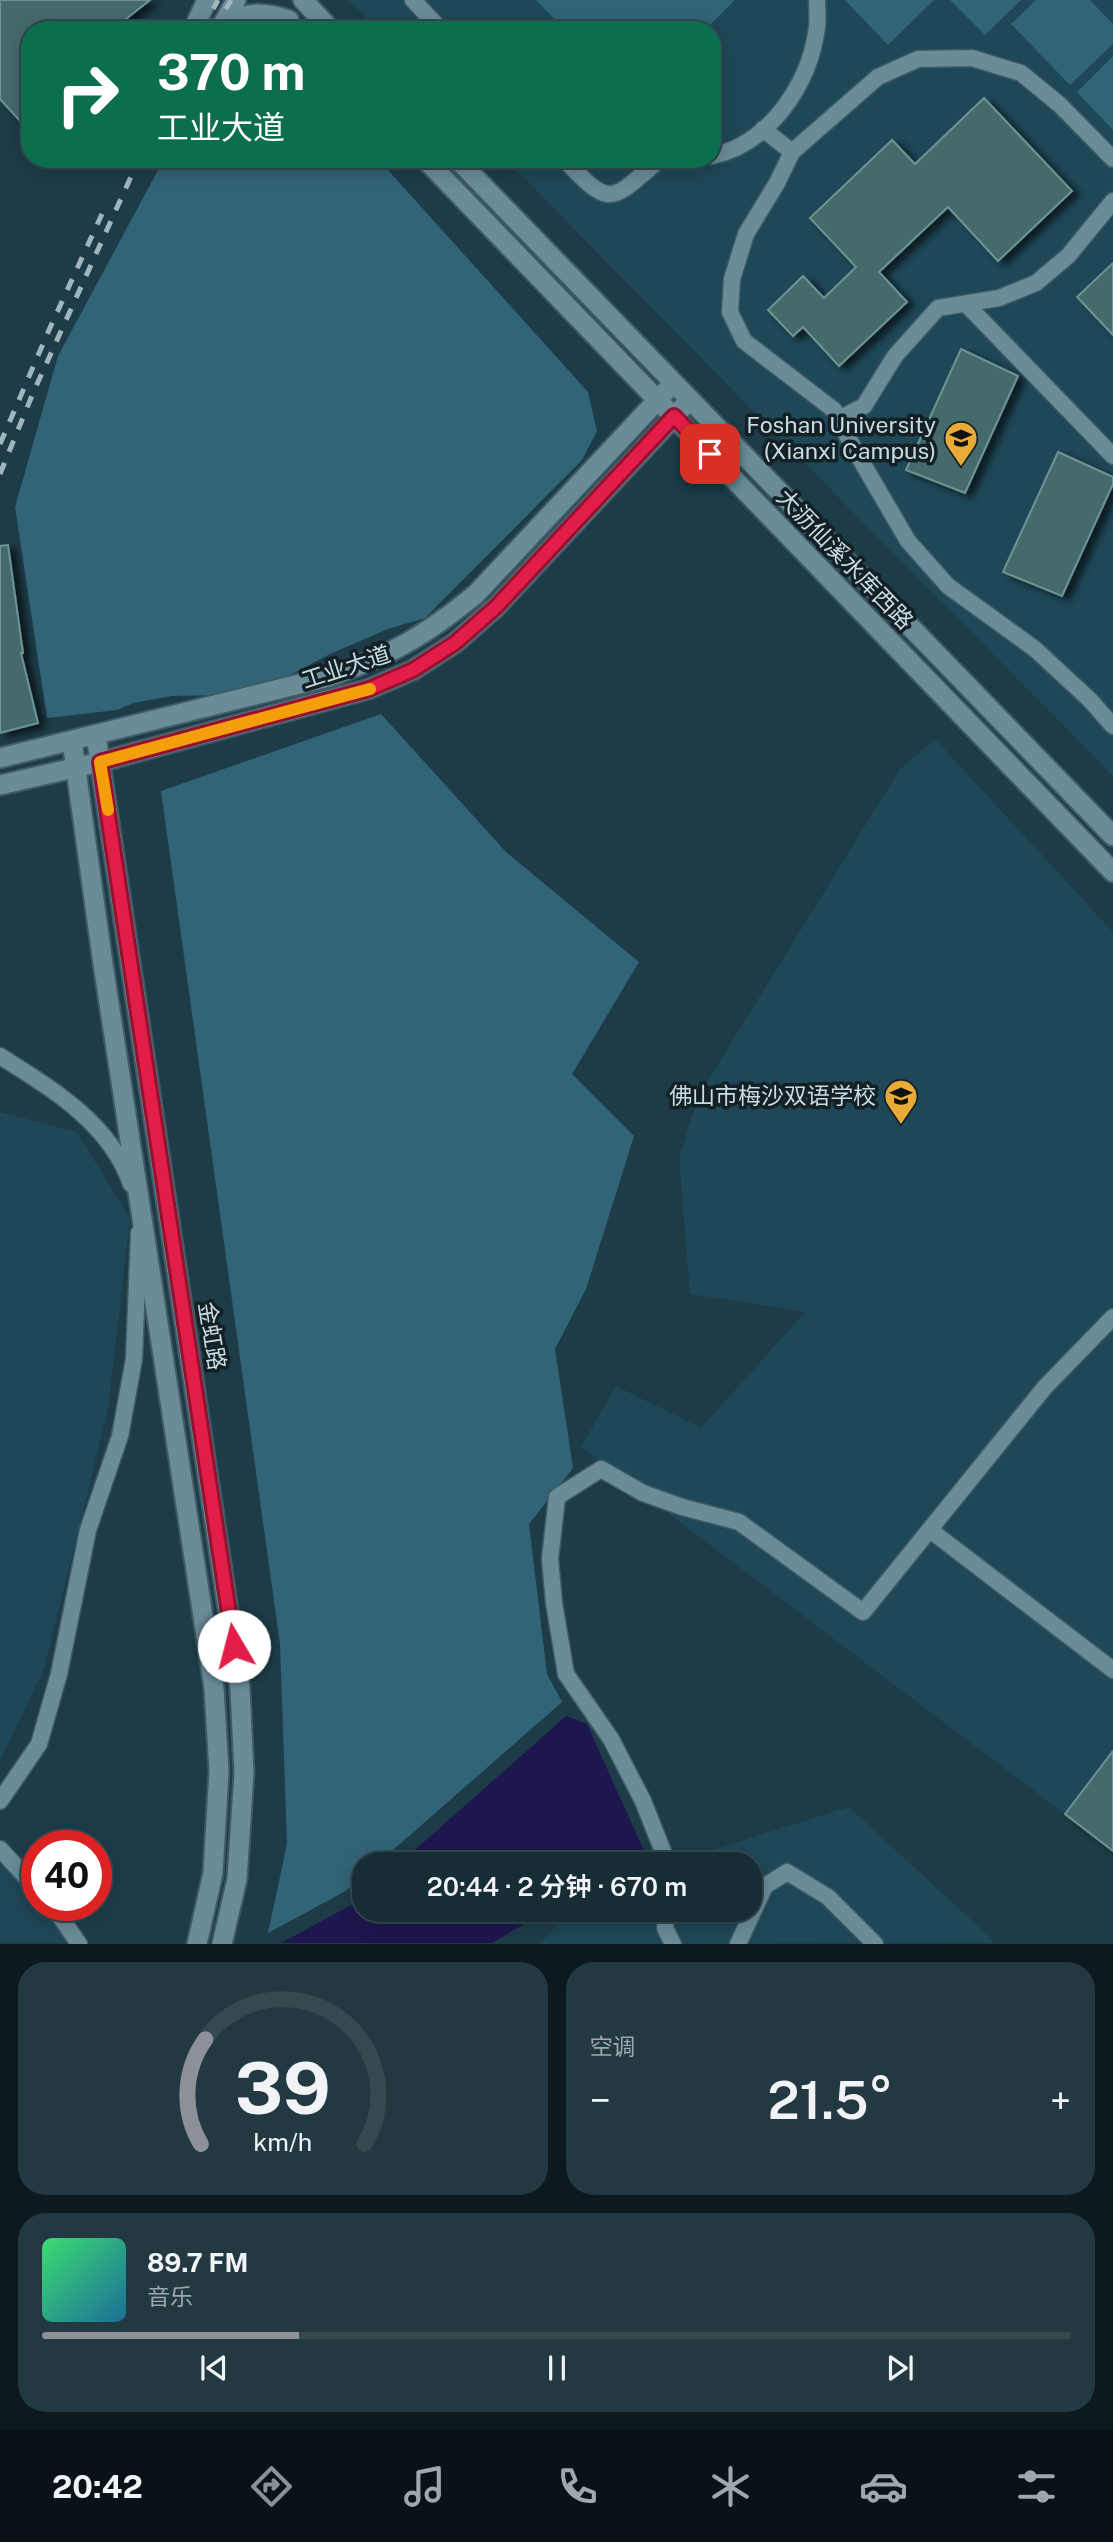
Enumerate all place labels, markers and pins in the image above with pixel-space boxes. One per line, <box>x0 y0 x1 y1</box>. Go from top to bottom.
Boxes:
place label: Foshan University (Xianxi Campus) <box>746 411 936 464</box>
school or university icon: Foshan University (Xianxi Campus) <box>942 419 980 468</box>
pin <box>680 424 740 484</box>
school or university icon: 佛山市梅沙双语学校 <box>882 1077 920 1126</box>
place label: 佛山市梅沙双语学校 <box>669 1082 876 1109</box>

